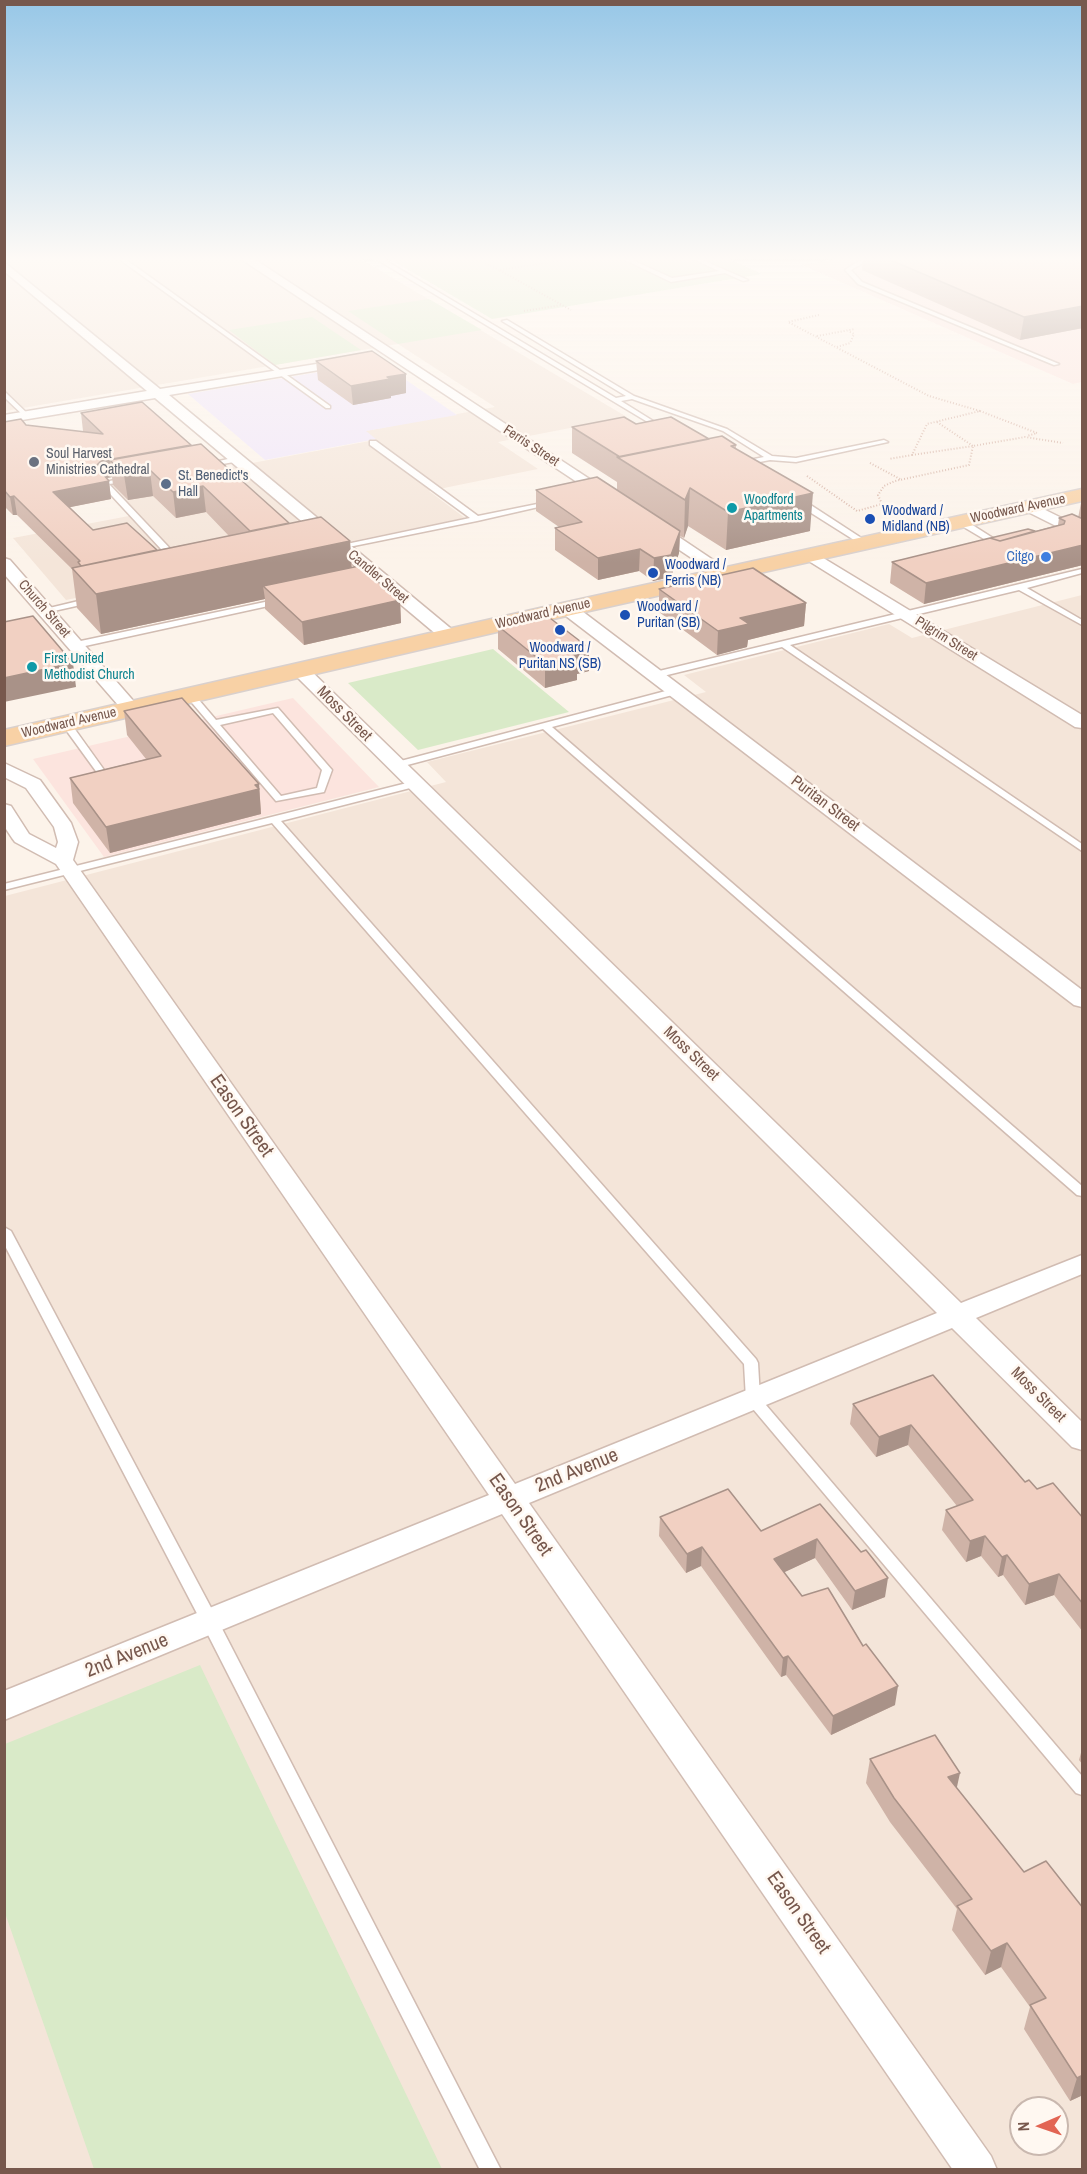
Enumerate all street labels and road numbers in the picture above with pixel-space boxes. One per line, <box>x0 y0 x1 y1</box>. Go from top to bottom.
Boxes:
street label: Ferris Street <box>500 422 562 470</box>
street label: Woodward Avenue <box>969 491 1067 527</box>
street label: Candler Street <box>344 547 412 607</box>
street label: Church Street <box>14 577 74 641</box>
street label: Woodward Avenue <box>494 595 592 633</box>
street label: Pilgrim Street <box>912 613 980 665</box>
street label: Moss Street <box>312 682 376 746</box>
street label: Woodward Avenue <box>20 704 118 742</box>
street label: Puritan Street <box>787 772 863 836</box>
street label: Moss Street <box>659 1023 723 1085</box>
street label: Eason Street <box>204 1070 278 1162</box>
street label: Moss Street <box>1006 1363 1070 1427</box>
street label: 2nd Avenue <box>532 1444 622 1498</box>
street label: Eason Street <box>483 1469 557 1561</box>
street label: 2nd Avenue <box>82 1629 172 1683</box>
street label: Eason Street <box>761 1867 835 1959</box>

